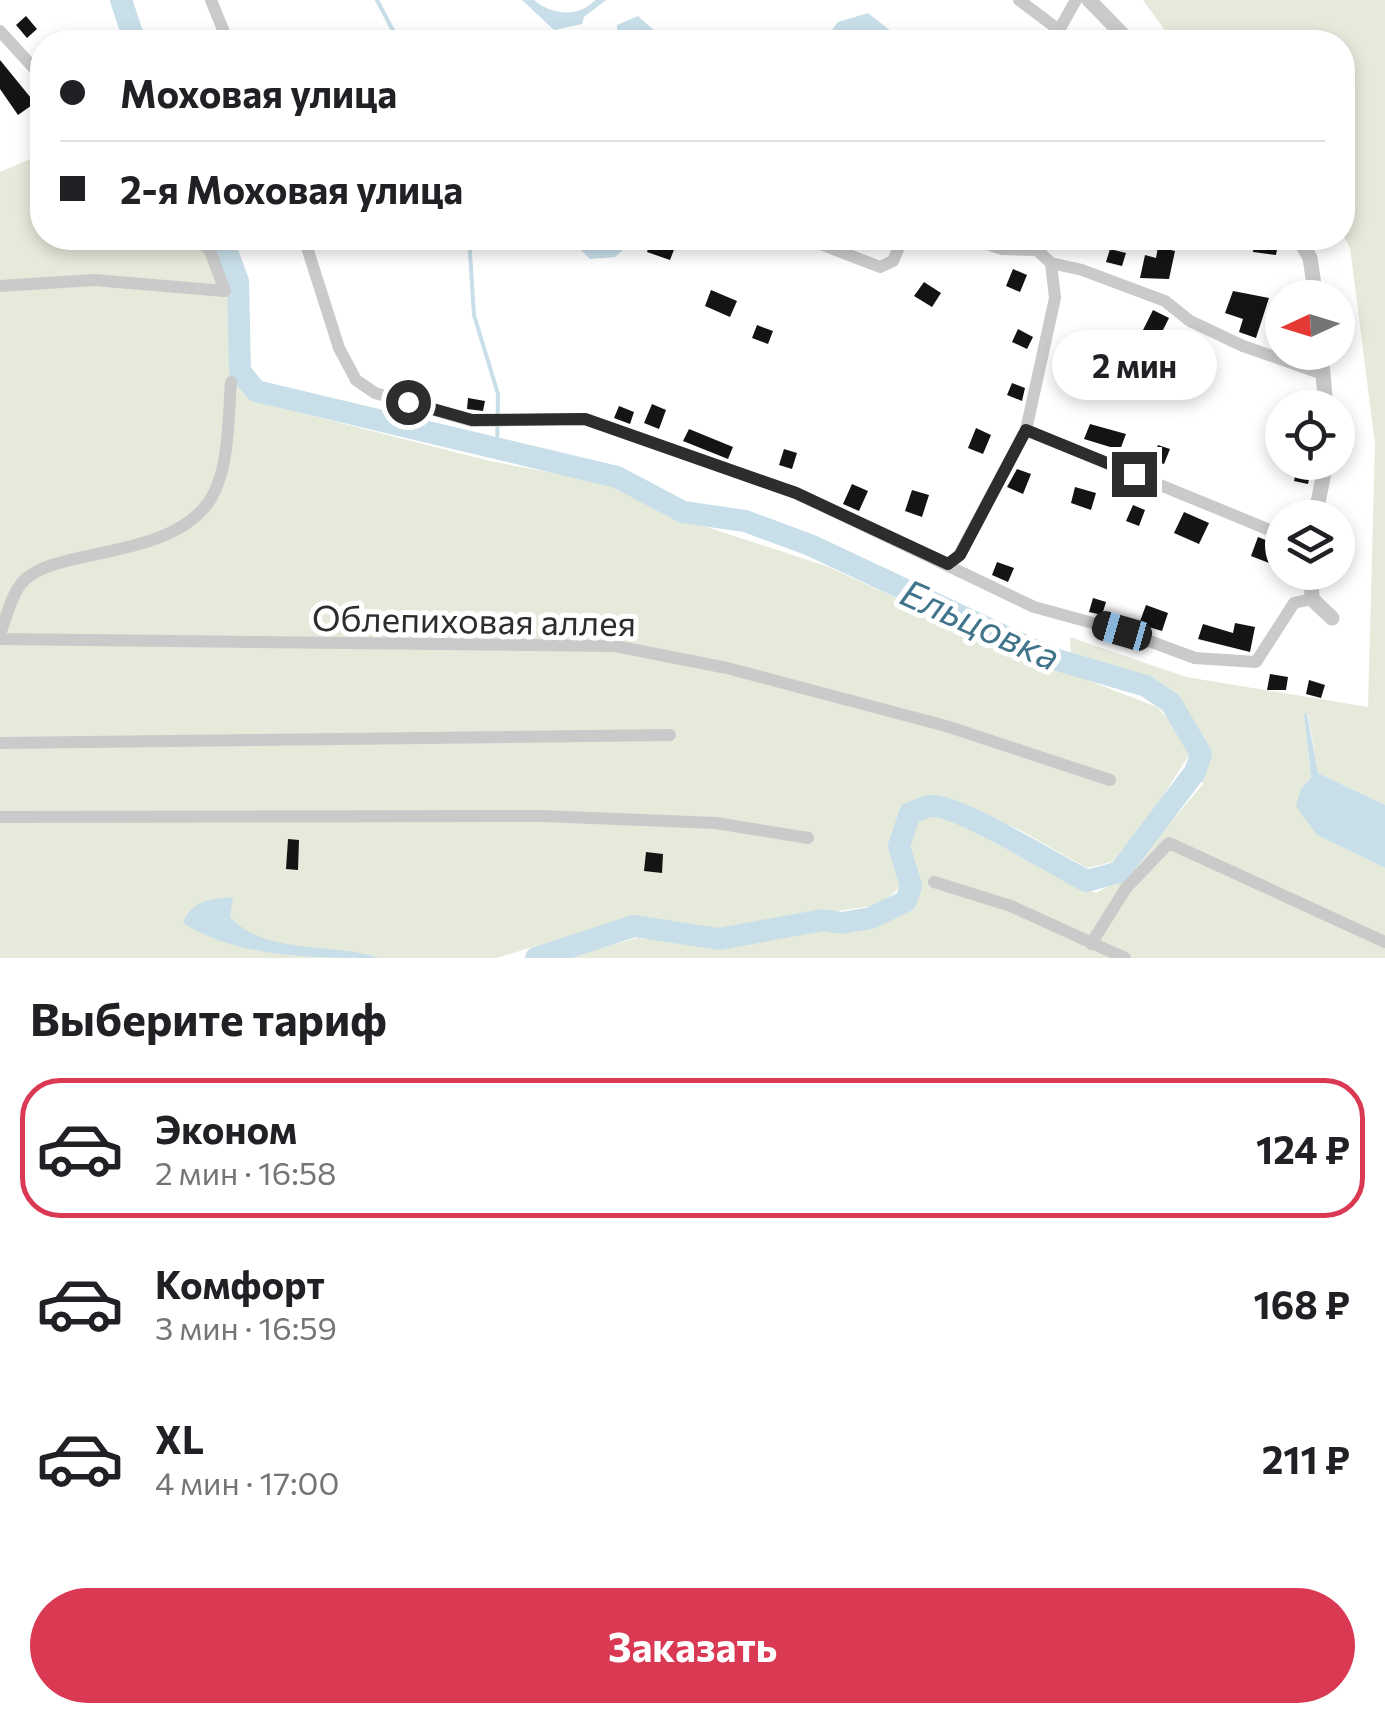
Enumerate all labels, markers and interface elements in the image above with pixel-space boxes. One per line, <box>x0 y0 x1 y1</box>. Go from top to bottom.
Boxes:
text: Моховая улица <box>120 69 397 116</box>
text: 2-я Моховая улица <box>120 165 463 212</box>
north arrow <box>1265 280 1355 370</box>
map controls <box>1265 280 1355 590</box>
callout: 2 мин <box>1052 329 1216 399</box>
text: 2 мин <box>1092 345 1177 385</box>
route start <box>386 380 431 425</box>
button: locate <box>1265 390 1355 480</box>
route end <box>1112 452 1157 497</box>
button: layers <box>1265 500 1355 590</box>
water label: Ельцовка <box>894 567 1068 679</box>
street label: Облепиховая аллея <box>312 595 636 643</box>
car <box>1089 608 1155 654</box>
text: Выберите тариф <box>30 990 387 1045</box>
icon: car <box>35 1103 125 1193</box>
text: Эконом <box>155 1105 297 1152</box>
text: 124 ₽ <box>1256 1125 1350 1172</box>
text: 2 мин · 16:58 <box>155 1152 337 1192</box>
icon: car <box>35 1258 125 1348</box>
text: Комфорт <box>155 1260 325 1307</box>
text: 168 ₽ <box>1254 1280 1350 1327</box>
text: 3 мин · 16:59 <box>155 1307 337 1347</box>
icon: car <box>35 1413 125 1503</box>
text: XL <box>155 1415 204 1462</box>
text: 211 ₽ <box>1262 1435 1350 1482</box>
text: 4 мин · 17:00 <box>155 1462 339 1502</box>
button: Заказать <box>30 1588 1355 1703</box>

